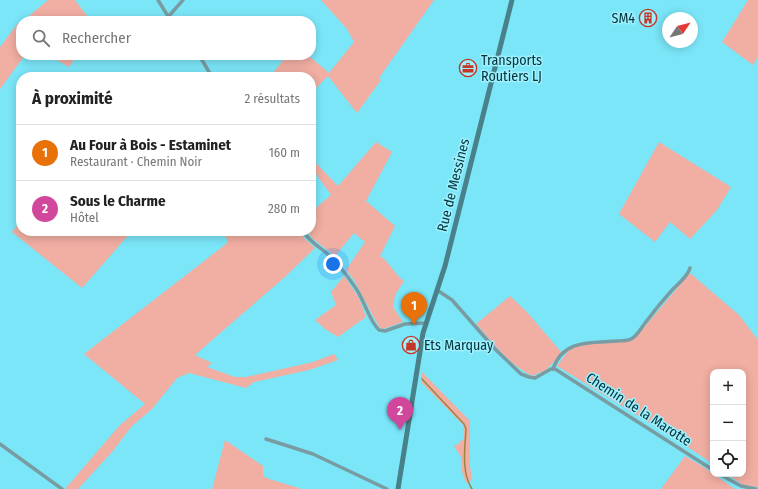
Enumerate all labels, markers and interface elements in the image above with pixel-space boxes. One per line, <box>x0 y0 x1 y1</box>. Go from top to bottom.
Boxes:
building icon: SM4 <box>638 8 658 28</box>
place label: SM4 <box>612 10 635 27</box>
north arrow <box>662 12 698 48</box>
search box <box>16 16 316 60</box>
icon: search <box>30 27 52 49</box>
text: Rechercher <box>62 29 131 47</box>
place label: Transports Routiers LJ <box>481 52 542 85</box>
office icon: Transports Routiers LJ <box>458 58 478 78</box>
text: À proximité <box>32 88 113 109</box>
text: 2 résultats <box>245 91 300 106</box>
text: Au Four à Bois - Estaminet <box>70 136 231 154</box>
street label: Rue de Messines <box>434 137 473 233</box>
text: 1 <box>42 145 48 160</box>
text: 160 m <box>269 145 300 160</box>
text: Restaurant · Chemin Noir <box>70 154 202 169</box>
text: Sous le Charme <box>70 192 166 210</box>
text: 2 <box>42 201 48 216</box>
text: 280 m <box>268 201 300 216</box>
text: Hôtel <box>70 210 99 225</box>
your location <box>323 254 343 274</box>
pin: 1 <box>401 292 427 325</box>
shop icon: Ets Marquay <box>401 335 421 355</box>
place label: Ets Marquay <box>424 337 494 354</box>
street label: Chemin de la Marotte <box>583 369 695 450</box>
map controls <box>710 369 746 477</box>
button: + <box>710 369 746 405</box>
pin: 2 <box>387 397 413 430</box>
button: − <box>710 405 746 441</box>
button: locate <box>710 441 746 477</box>

